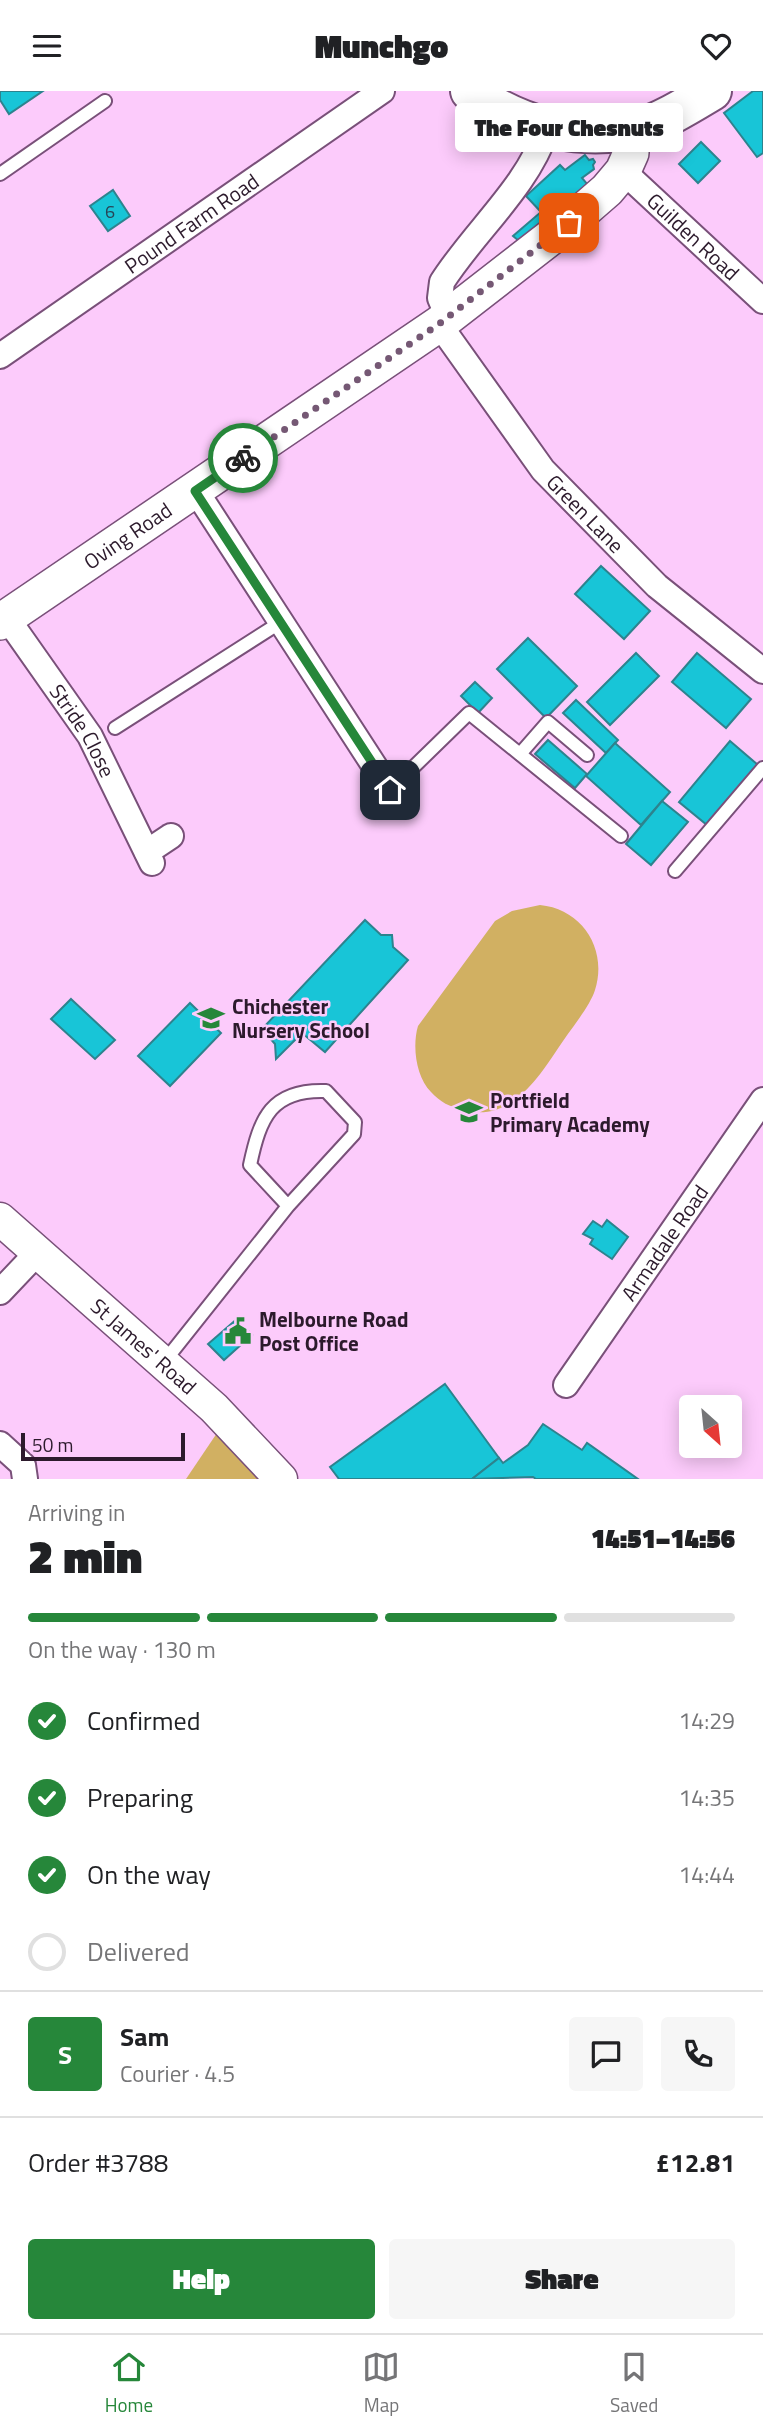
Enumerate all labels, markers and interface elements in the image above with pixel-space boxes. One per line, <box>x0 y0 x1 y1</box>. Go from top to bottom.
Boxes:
text: Munchgo <box>315 22 448 70</box>
icon: menu <box>28 27 66 65</box>
icon: heart <box>697 27 735 65</box>
callout: The Four Chesnuts <box>455 104 683 153</box>
text: The Four Chesnuts <box>474 110 664 145</box>
street label: Pound Farm Road <box>118 165 265 281</box>
street label: Guilden Road <box>640 185 747 288</box>
pin <box>539 193 599 253</box>
house number: 6 <box>105 198 115 225</box>
icon: bag <box>550 204 588 242</box>
courier <box>208 423 278 493</box>
icon: bike <box>224 439 262 477</box>
street label: Green Lane <box>539 467 632 560</box>
street label: Oving Road <box>77 494 178 577</box>
street label: Stride Close <box>42 677 124 783</box>
pin <box>360 760 420 820</box>
icon: home <box>371 771 409 809</box>
place label: Chichester Nursery School <box>232 990 370 1046</box>
school or university icon: Chichester Nursery School <box>196 1003 226 1033</box>
place label: Portfield Primary Academy <box>490 1084 650 1140</box>
school or university icon: Portfield Primary Academy <box>454 1097 484 1127</box>
street label: Armadale Road <box>613 1178 716 1307</box>
street label: St James' Road <box>84 1290 204 1402</box>
place label: Melbourne Road Post Office <box>259 1303 409 1359</box>
public building icon: Melbourne Road Post Office <box>223 1316 253 1346</box>
north arrow <box>679 1395 742 1458</box>
map controls <box>679 1395 742 1458</box>
scale bar <box>21 1430 186 1462</box>
text: 50 m <box>32 1430 73 1459</box>
text: Arriving in <box>28 1495 125 1530</box>
text: 14:51–14:56 <box>591 1519 735 1558</box>
text: 2 min <box>28 1521 142 1591</box>
text: On the way · 130 m <box>28 1632 216 1667</box>
text: Confirmed <box>87 1701 201 1740</box>
icon: check <box>28 1702 66 1740</box>
text: 14:29 <box>678 1703 735 1738</box>
text: Preparing <box>87 1778 193 1817</box>
icon: check <box>28 1779 66 1817</box>
text: 14:35 <box>678 1780 735 1815</box>
text: On the way <box>87 1855 211 1894</box>
icon: check <box>28 1856 66 1894</box>
text: 14:44 <box>678 1857 735 1892</box>
text: Delivered <box>87 1932 190 1971</box>
text: Sam <box>120 2017 169 2056</box>
button: chat <box>569 2017 643 2091</box>
button: phone <box>661 2017 735 2091</box>
text: S <box>58 2035 72 2074</box>
text: Courier · 4.5 <box>120 2056 235 2091</box>
text: Order #3788 <box>28 2143 168 2182</box>
text: £12.81 <box>656 2143 735 2182</box>
button: Help <box>28 2239 375 2319</box>
button: Share <box>389 2239 735 2319</box>
tab: Home <box>105 2348 153 2419</box>
tab: Map <box>362 2348 400 2419</box>
tab: Saved <box>610 2348 658 2419</box>

